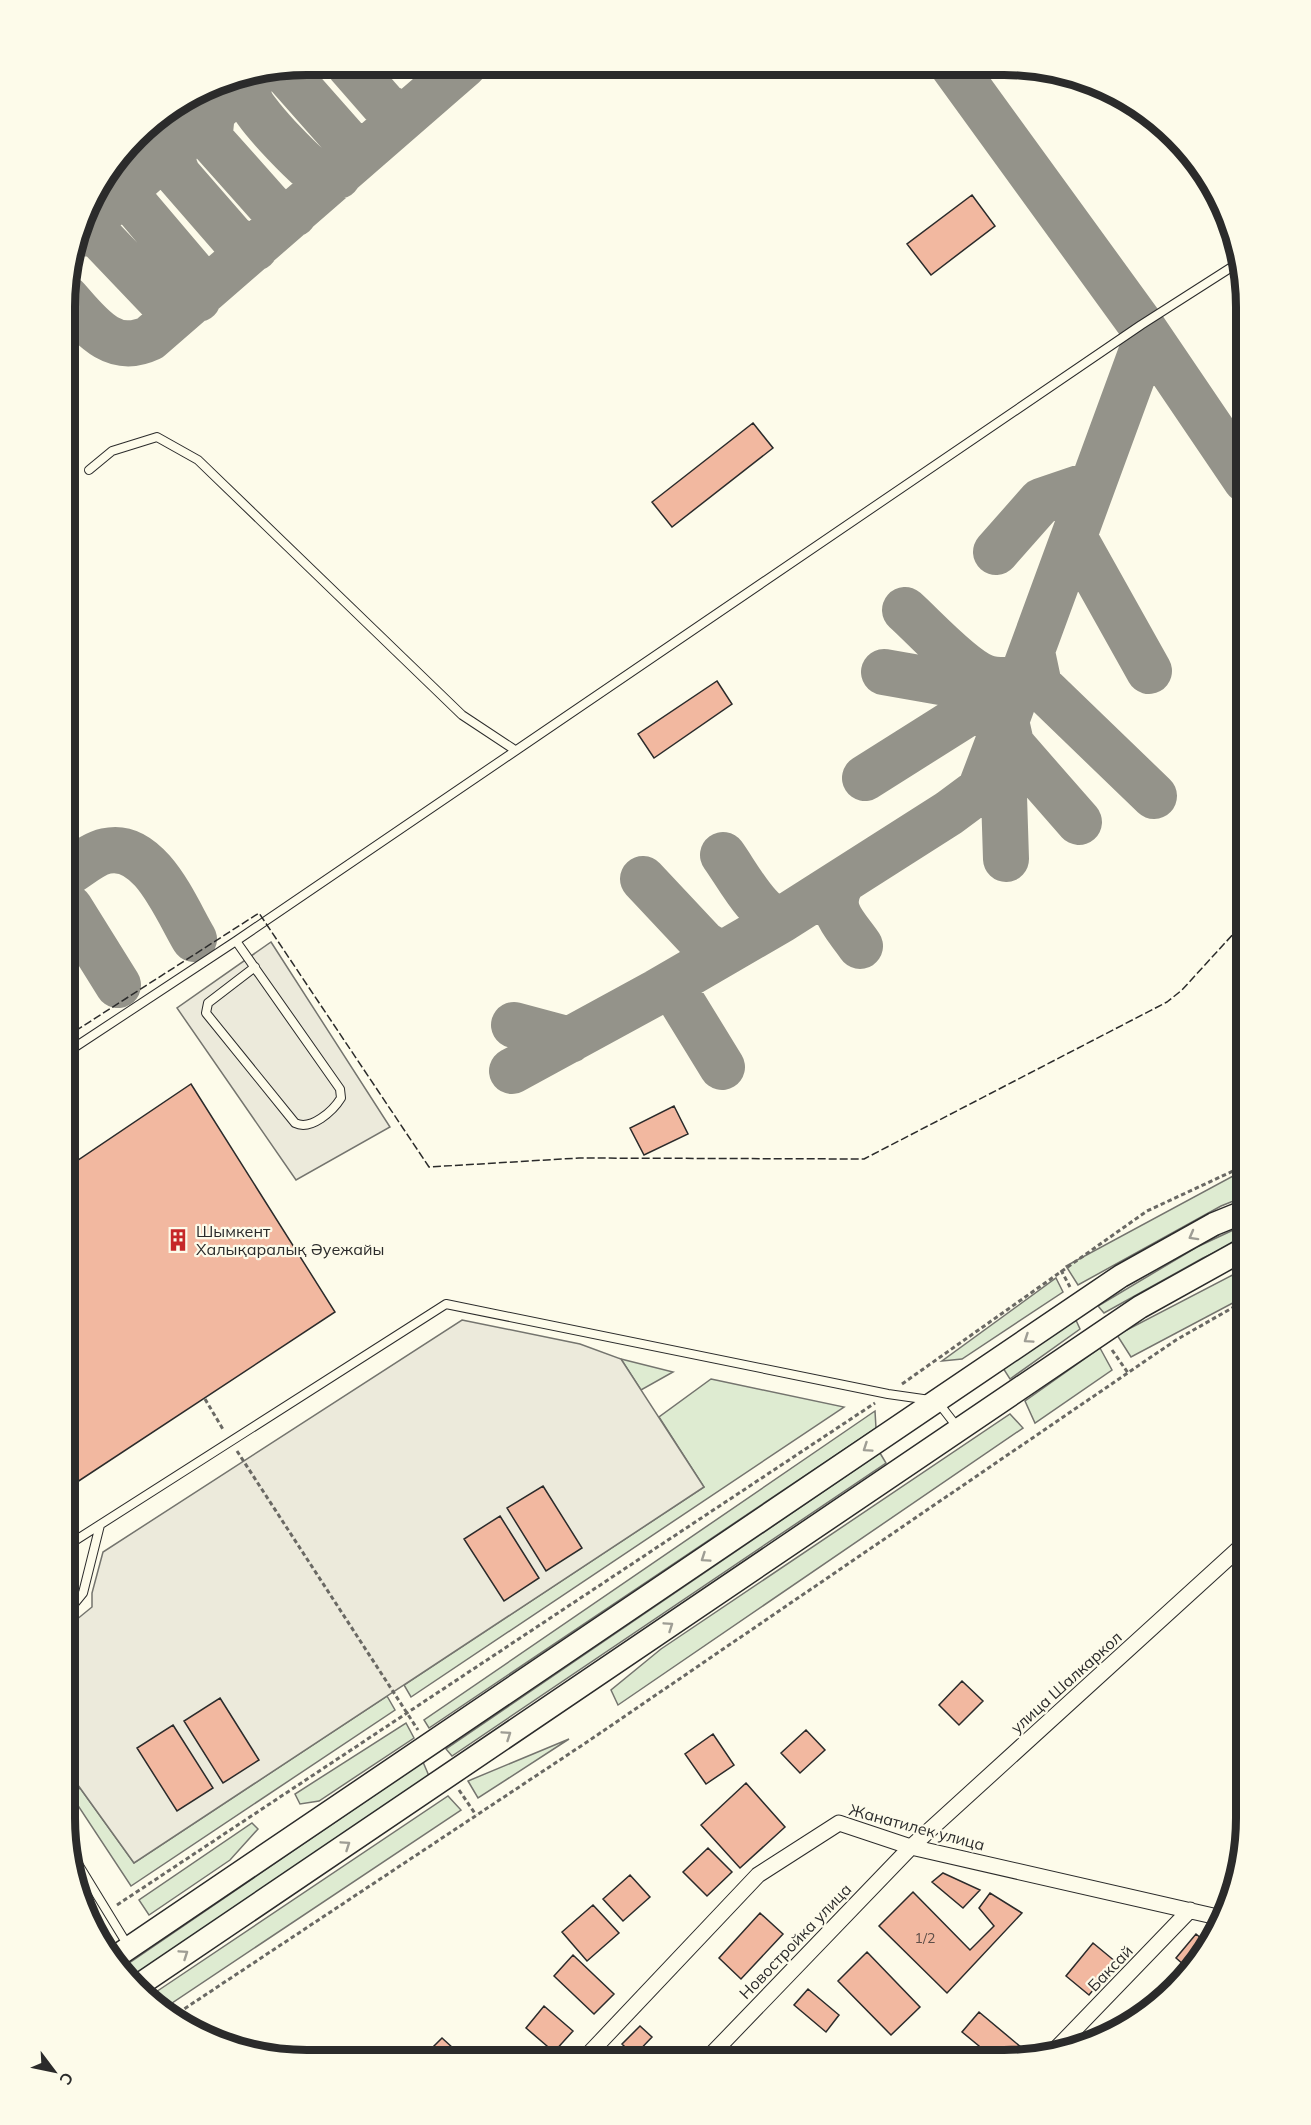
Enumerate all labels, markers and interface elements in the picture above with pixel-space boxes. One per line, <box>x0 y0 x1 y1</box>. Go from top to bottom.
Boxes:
place label: Шымкент Халықаралық Әуежайы <box>196 1221 384 1259</box>
building icon: Шымкент Халықаралық Әуежайы <box>165 1227 191 1253</box>
one-way arrow <box>1189 1228 1200 1240</box>
one-way arrow <box>1024 1332 1035 1343</box>
one-way arrow <box>863 1441 874 1452</box>
one-way arrow <box>701 1551 712 1562</box>
one-way arrow <box>662 1622 673 1633</box>
street label: улица Шалкаркол <box>1006 1627 1126 1737</box>
one-way arrow <box>501 1732 512 1743</box>
street label: Жанатилек улица <box>847 1799 987 1855</box>
one-way arrow <box>339 1841 350 1852</box>
street label: Новостройка улица <box>735 1879 855 2003</box>
house number: 1/2 <box>915 1929 935 1947</box>
street label: Баксай <box>1083 1941 1137 1995</box>
one-way arrow <box>178 1950 189 1961</box>
north arrow <box>24 2041 84 2101</box>
text: С <box>55 2069 78 2089</box>

